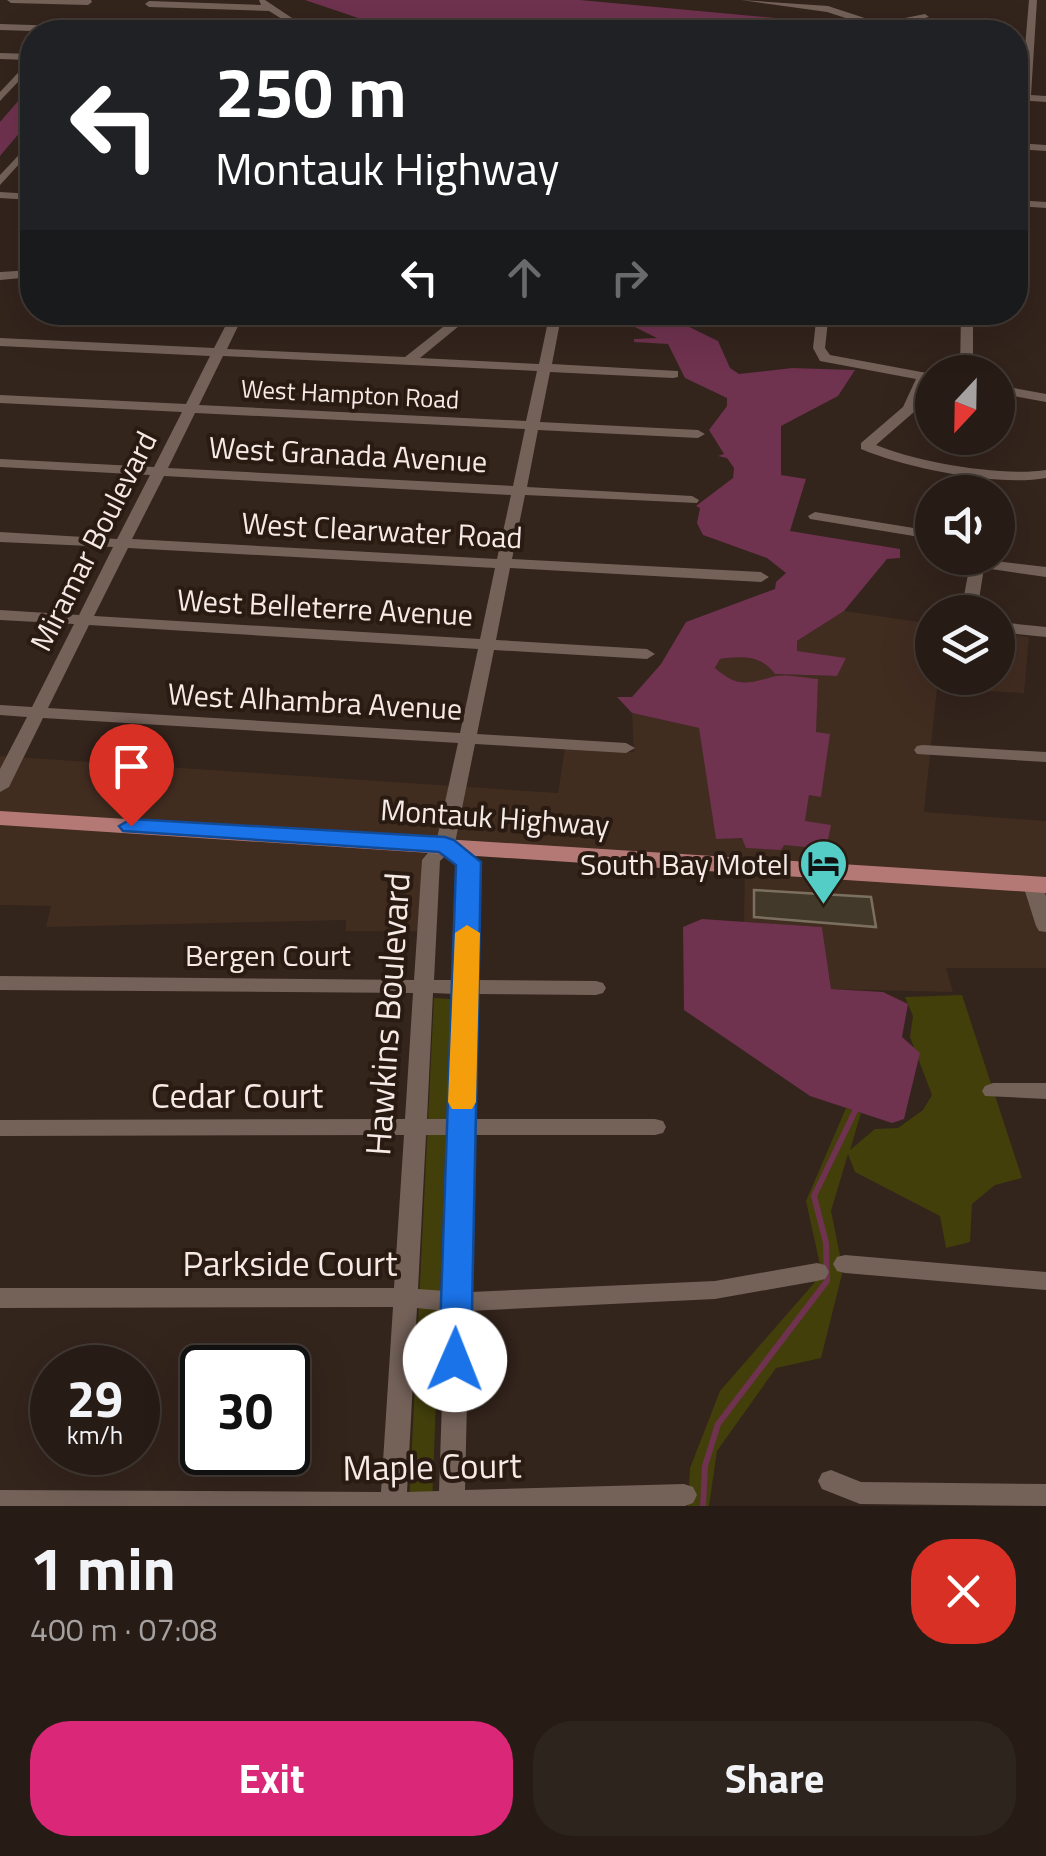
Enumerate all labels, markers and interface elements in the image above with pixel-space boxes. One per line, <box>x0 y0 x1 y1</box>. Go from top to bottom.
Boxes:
text: 250 m <box>215 38 407 144</box>
icon: left <box>50 60 180 190</box>
text: Montauk Highway <box>215 134 559 202</box>
icon: left <box>392 250 447 305</box>
icon: ahead <box>497 250 552 305</box>
icon: right <box>602 250 657 305</box>
north arrow <box>915 355 1015 455</box>
map controls <box>915 355 1015 695</box>
street label: West Hampton Road <box>240 369 460 419</box>
street label: Miramar Boulevard <box>18 423 168 659</box>
street label: West Granada Avenue <box>208 424 488 484</box>
button: sound <box>915 475 1015 575</box>
street label: West Clearwater Road <box>240 500 524 560</box>
street label: West Belleterre Avenue <box>176 576 474 638</box>
button: layers <box>915 595 1015 695</box>
street label: West Alhambra Avenue <box>167 670 463 732</box>
pin <box>89 724 174 827</box>
icon: arrive <box>104 739 159 794</box>
street label: Montauk Highway <box>379 786 611 848</box>
hotel icon: South Bay Motel <box>798 838 850 906</box>
place label: South Bay Motel <box>580 841 789 887</box>
street label: Hawkins Boulevard <box>350 871 424 1157</box>
street label: Bergen Court <box>185 932 351 978</box>
street label: Cedar Court <box>151 1068 323 1122</box>
street label: Parkside Court <box>183 1236 397 1290</box>
position arrow <box>403 1308 507 1412</box>
speed limit sign: 30 <box>180 1345 310 1475</box>
text: 29 <box>67 1360 123 1436</box>
text: km/h <box>67 1416 123 1454</box>
street label: Maple Court <box>342 1437 522 1495</box>
text: 1 min <box>30 1522 176 1613</box>
button: close <box>911 1539 1016 1644</box>
text: 400 m · 07:08 <box>30 1605 217 1653</box>
button: Exit <box>30 1721 513 1836</box>
button: Share <box>533 1721 1016 1836</box>

